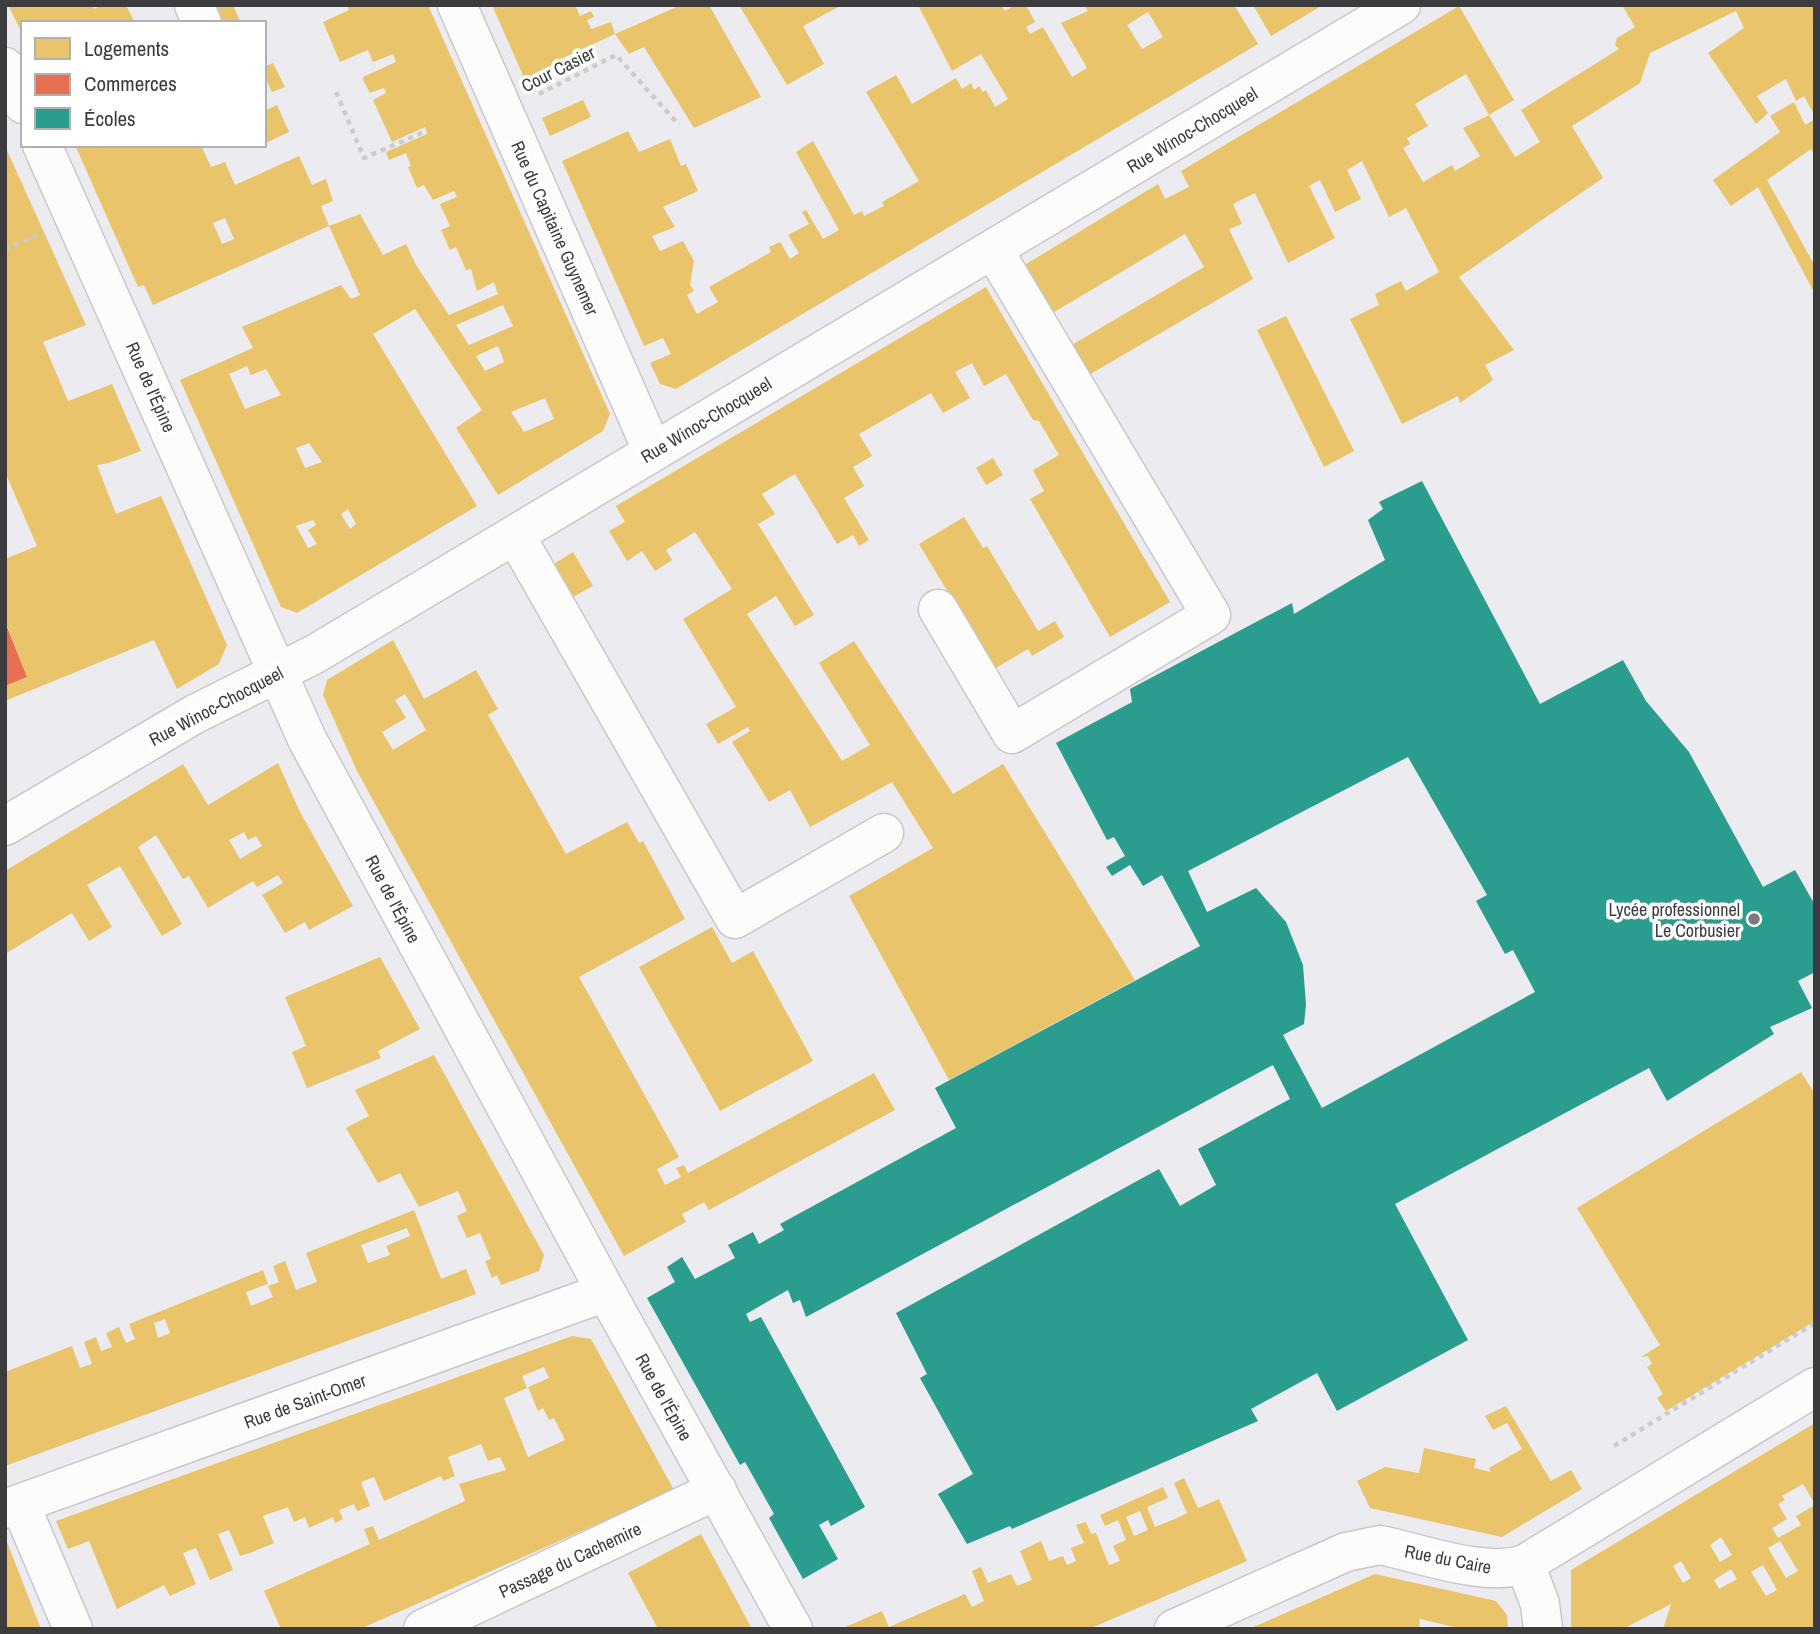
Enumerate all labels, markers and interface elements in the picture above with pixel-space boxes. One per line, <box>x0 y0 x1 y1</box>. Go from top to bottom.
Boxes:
legend <box>21 21 266 147</box>
text: Logements <box>84 34 169 63</box>
street label: Cour Casier <box>517 40 599 98</box>
text: Commerces <box>84 69 177 98</box>
street label: Rue Winoc-Chocqueel <box>1122 81 1262 179</box>
text: Écoles <box>84 104 136 133</box>
street label: Rue du Capitaine Guynemer <box>505 137 605 319</box>
street label: Rue de l'Épine <box>120 338 182 436</box>
street label: Rue Winoc-Chocqueel <box>636 371 776 469</box>
street label: Rue Winoc-Chocqueel <box>145 660 287 752</box>
street label: Rue de l'Épine <box>359 851 427 947</box>
place label: Lycée professionnel Le Corbusier <box>1608 897 1740 943</box>
marker: Lycée professionnel Le Corbusier <box>1746 911 1762 927</box>
street label: Rue de l'Épine <box>630 1349 698 1445</box>
street label: Rue de Saint-Omer <box>241 1367 369 1435</box>
street label: Passage du Cachemire <box>495 1516 645 1604</box>
street label: Rue du Caire <box>1403 1538 1493 1580</box>

